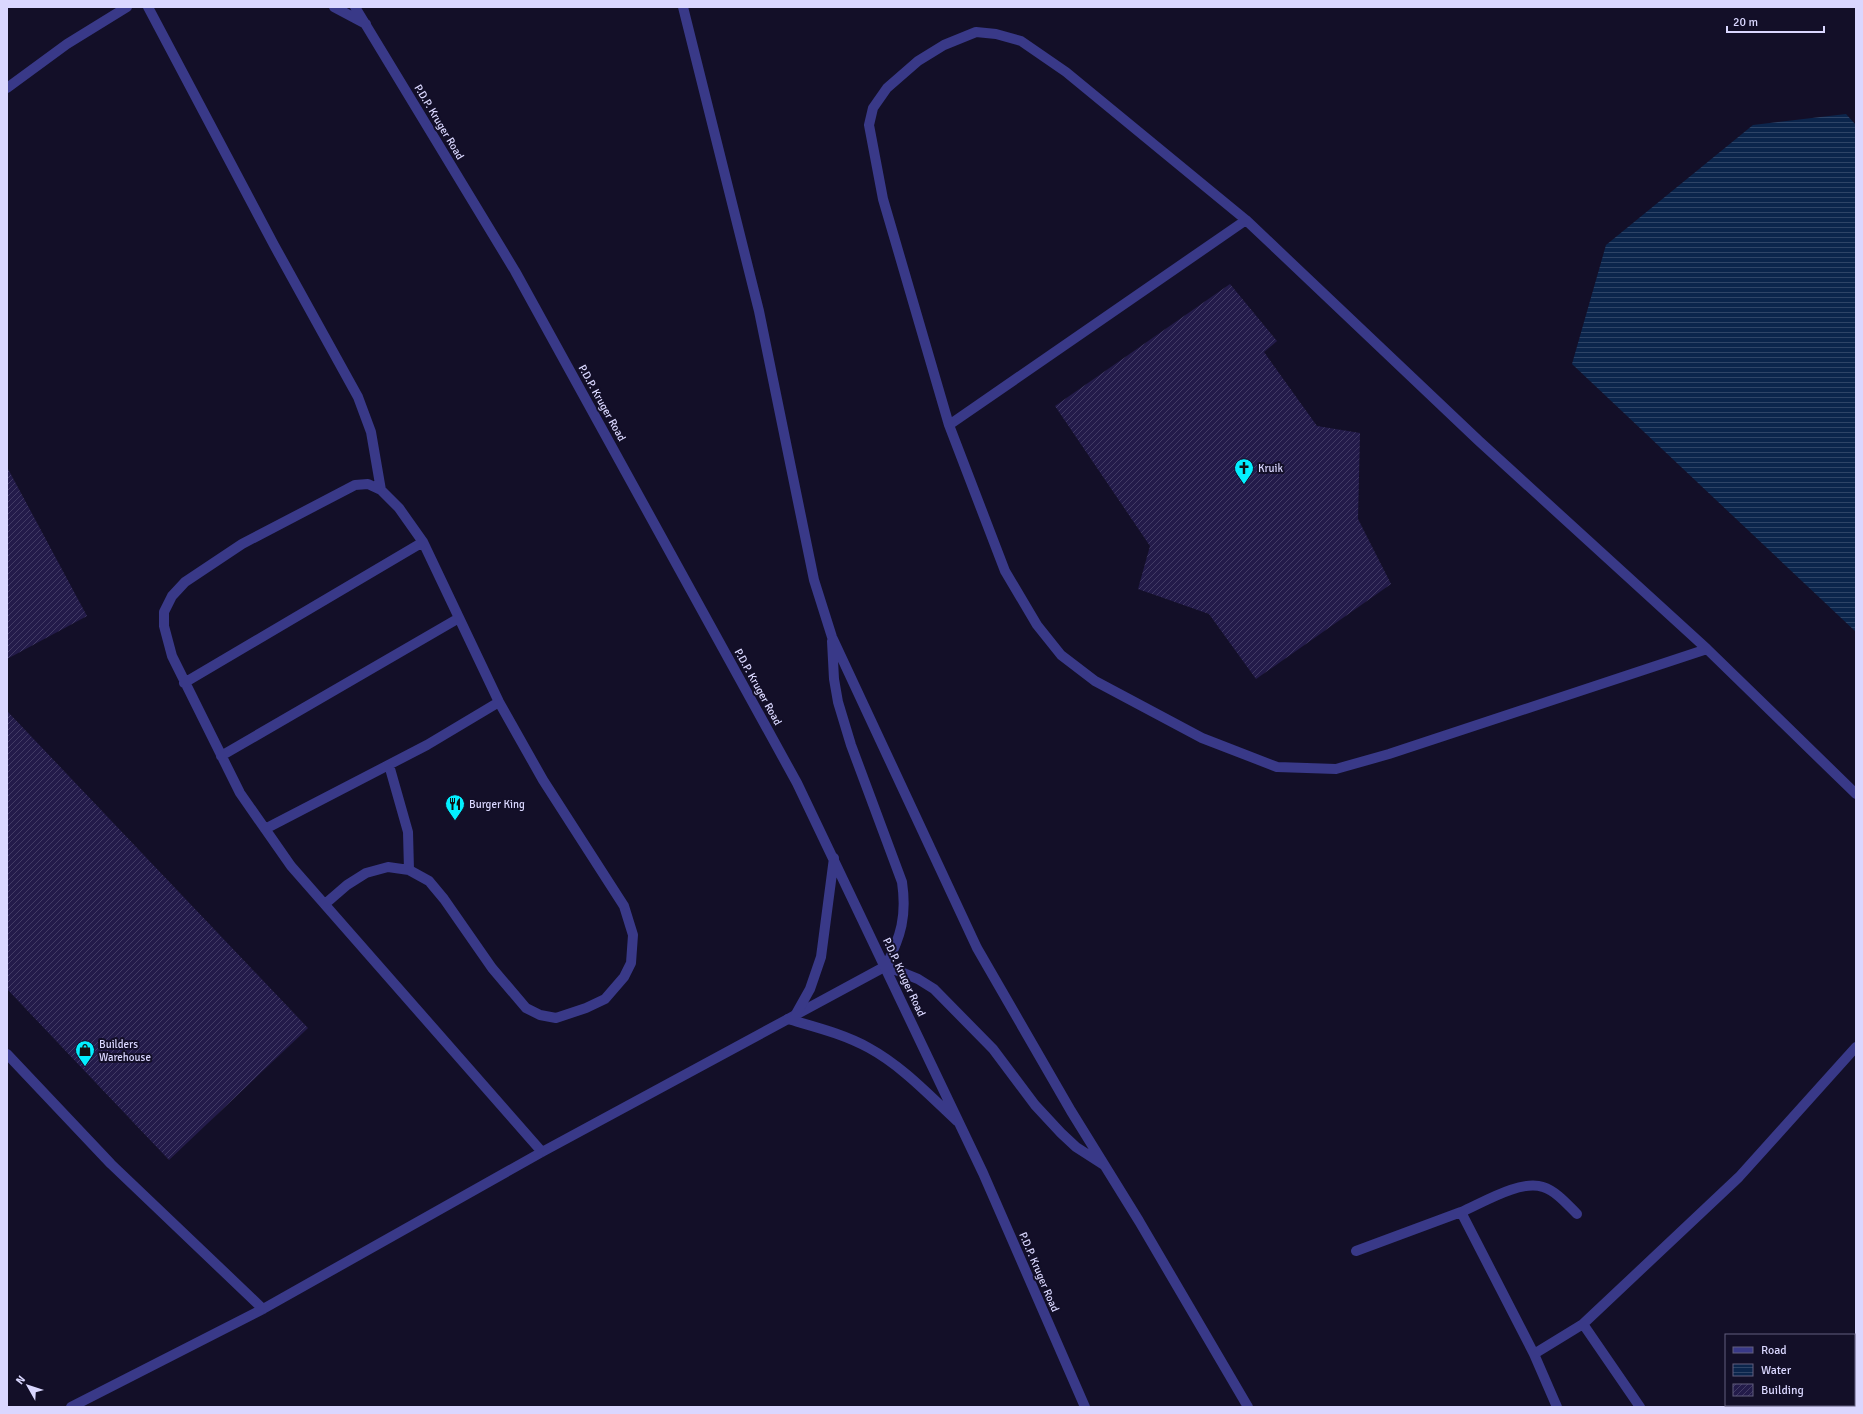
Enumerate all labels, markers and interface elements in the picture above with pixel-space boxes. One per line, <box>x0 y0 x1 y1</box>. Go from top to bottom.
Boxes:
scale bar <box>1727 8 1824 34</box>
text: 20 m <box>1733 15 1758 30</box>
street label: P.D.P. Kruger Road <box>411 82 467 162</box>
street label: P.D.P. Kruger Road <box>576 362 628 444</box>
church icon: Kruik <box>1233 457 1255 485</box>
place label: Kruik <box>1258 462 1284 475</box>
street label: P.D.P. Kruger Road <box>732 646 784 728</box>
restaurant icon: Burger King <box>444 793 466 821</box>
place label: Burger King <box>469 798 525 811</box>
street label: P.D.P. Kruger Road <box>880 936 928 1019</box>
place label: Builders Warehouse <box>99 1038 151 1064</box>
shop icon: Builders Warehouse <box>74 1039 96 1067</box>
street label: P.D.P. Kruger Road <box>1016 1230 1062 1314</box>
legend <box>1725 1334 1855 1406</box>
text: Road <box>1761 1343 1787 1358</box>
text: Water <box>1761 1363 1792 1378</box>
north arrow <box>8 1366 48 1406</box>
text: N <box>13 1373 28 1387</box>
text: Building <box>1761 1383 1804 1398</box>

